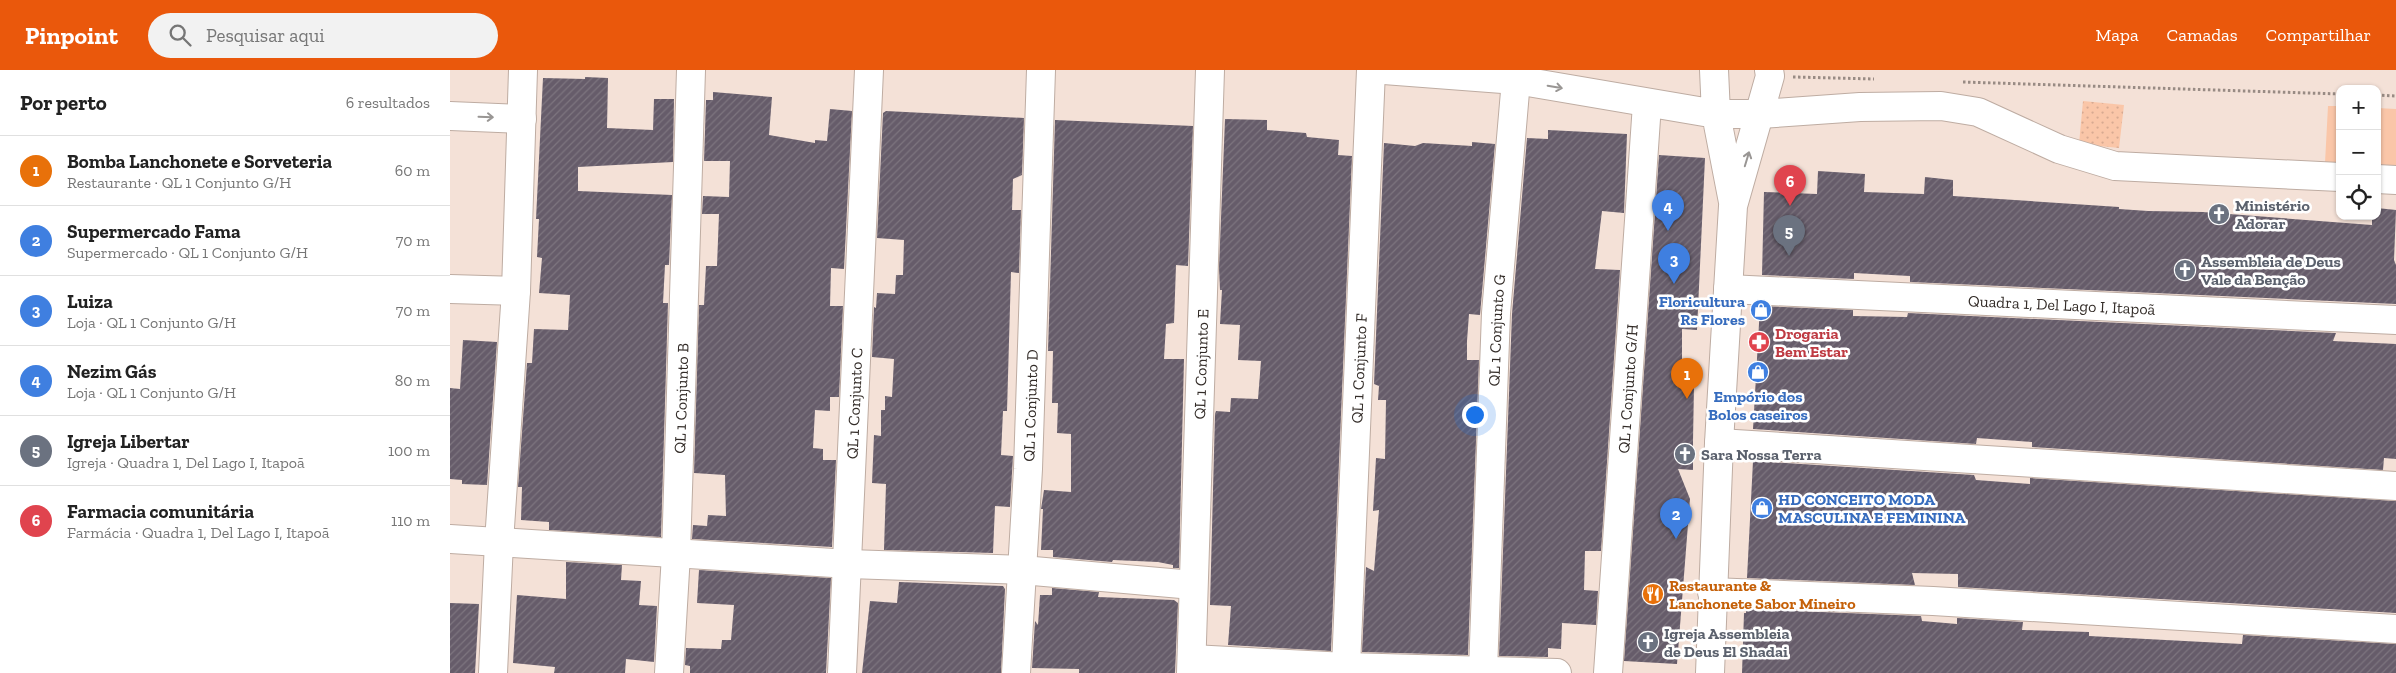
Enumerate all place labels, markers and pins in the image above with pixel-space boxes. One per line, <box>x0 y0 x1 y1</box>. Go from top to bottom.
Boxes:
pin: 6 <box>1774 165 1806 206</box>
pin: 4 <box>1652 190 1684 231</box>
place label: Ministério Adorar <box>2235 196 2311 233</box>
church icon: Ministério Adorar <box>2207 202 2231 226</box>
pin: 5 <box>1773 215 1805 256</box>
pin: 3 <box>1658 243 1690 284</box>
place label: Assembleia de Deus Vale da Benção <box>2201 252 2341 289</box>
church icon: Assembleia de Deus Vale da Benção <box>2173 258 2197 282</box>
place label: Floricultura Rs Flores <box>1659 292 1745 329</box>
shop icon: Floricultura Rs Flores <box>1749 298 1773 322</box>
place label: Drogaria Bem Estar <box>1775 324 1848 361</box>
pharmacy icon: Drogaria Bem Estar <box>1747 330 1771 354</box>
pin: 1 <box>1671 358 1703 399</box>
shop icon: Empório dos Bolos caseiros <box>1746 360 1770 384</box>
place label: Empório dos Bolos caseiros <box>1708 387 1808 424</box>
church icon: Sara Nossa Terra <box>1673 442 1697 466</box>
place label: Sara Nossa Terra <box>1701 445 1822 464</box>
place label: HD CONCEITO MODA MASCULINA E FEMININA <box>1778 490 1965 527</box>
shop icon: HD CONCEITO MODA MASCULINA E FEMININA <box>1750 496 1774 520</box>
pin: 2 <box>1660 498 1692 539</box>
place label: Restaurante & Lanchonete Sabor Mineiro <box>1669 576 1856 613</box>
restaurant icon: Restaurante & Lanchonete Sabor Mineiro <box>1641 582 1665 606</box>
place label: Igreja Assembleia de Deus El Shadai <box>1664 624 1790 661</box>
church icon: Igreja Assembleia de Deus El Shadai <box>1636 630 1660 654</box>

